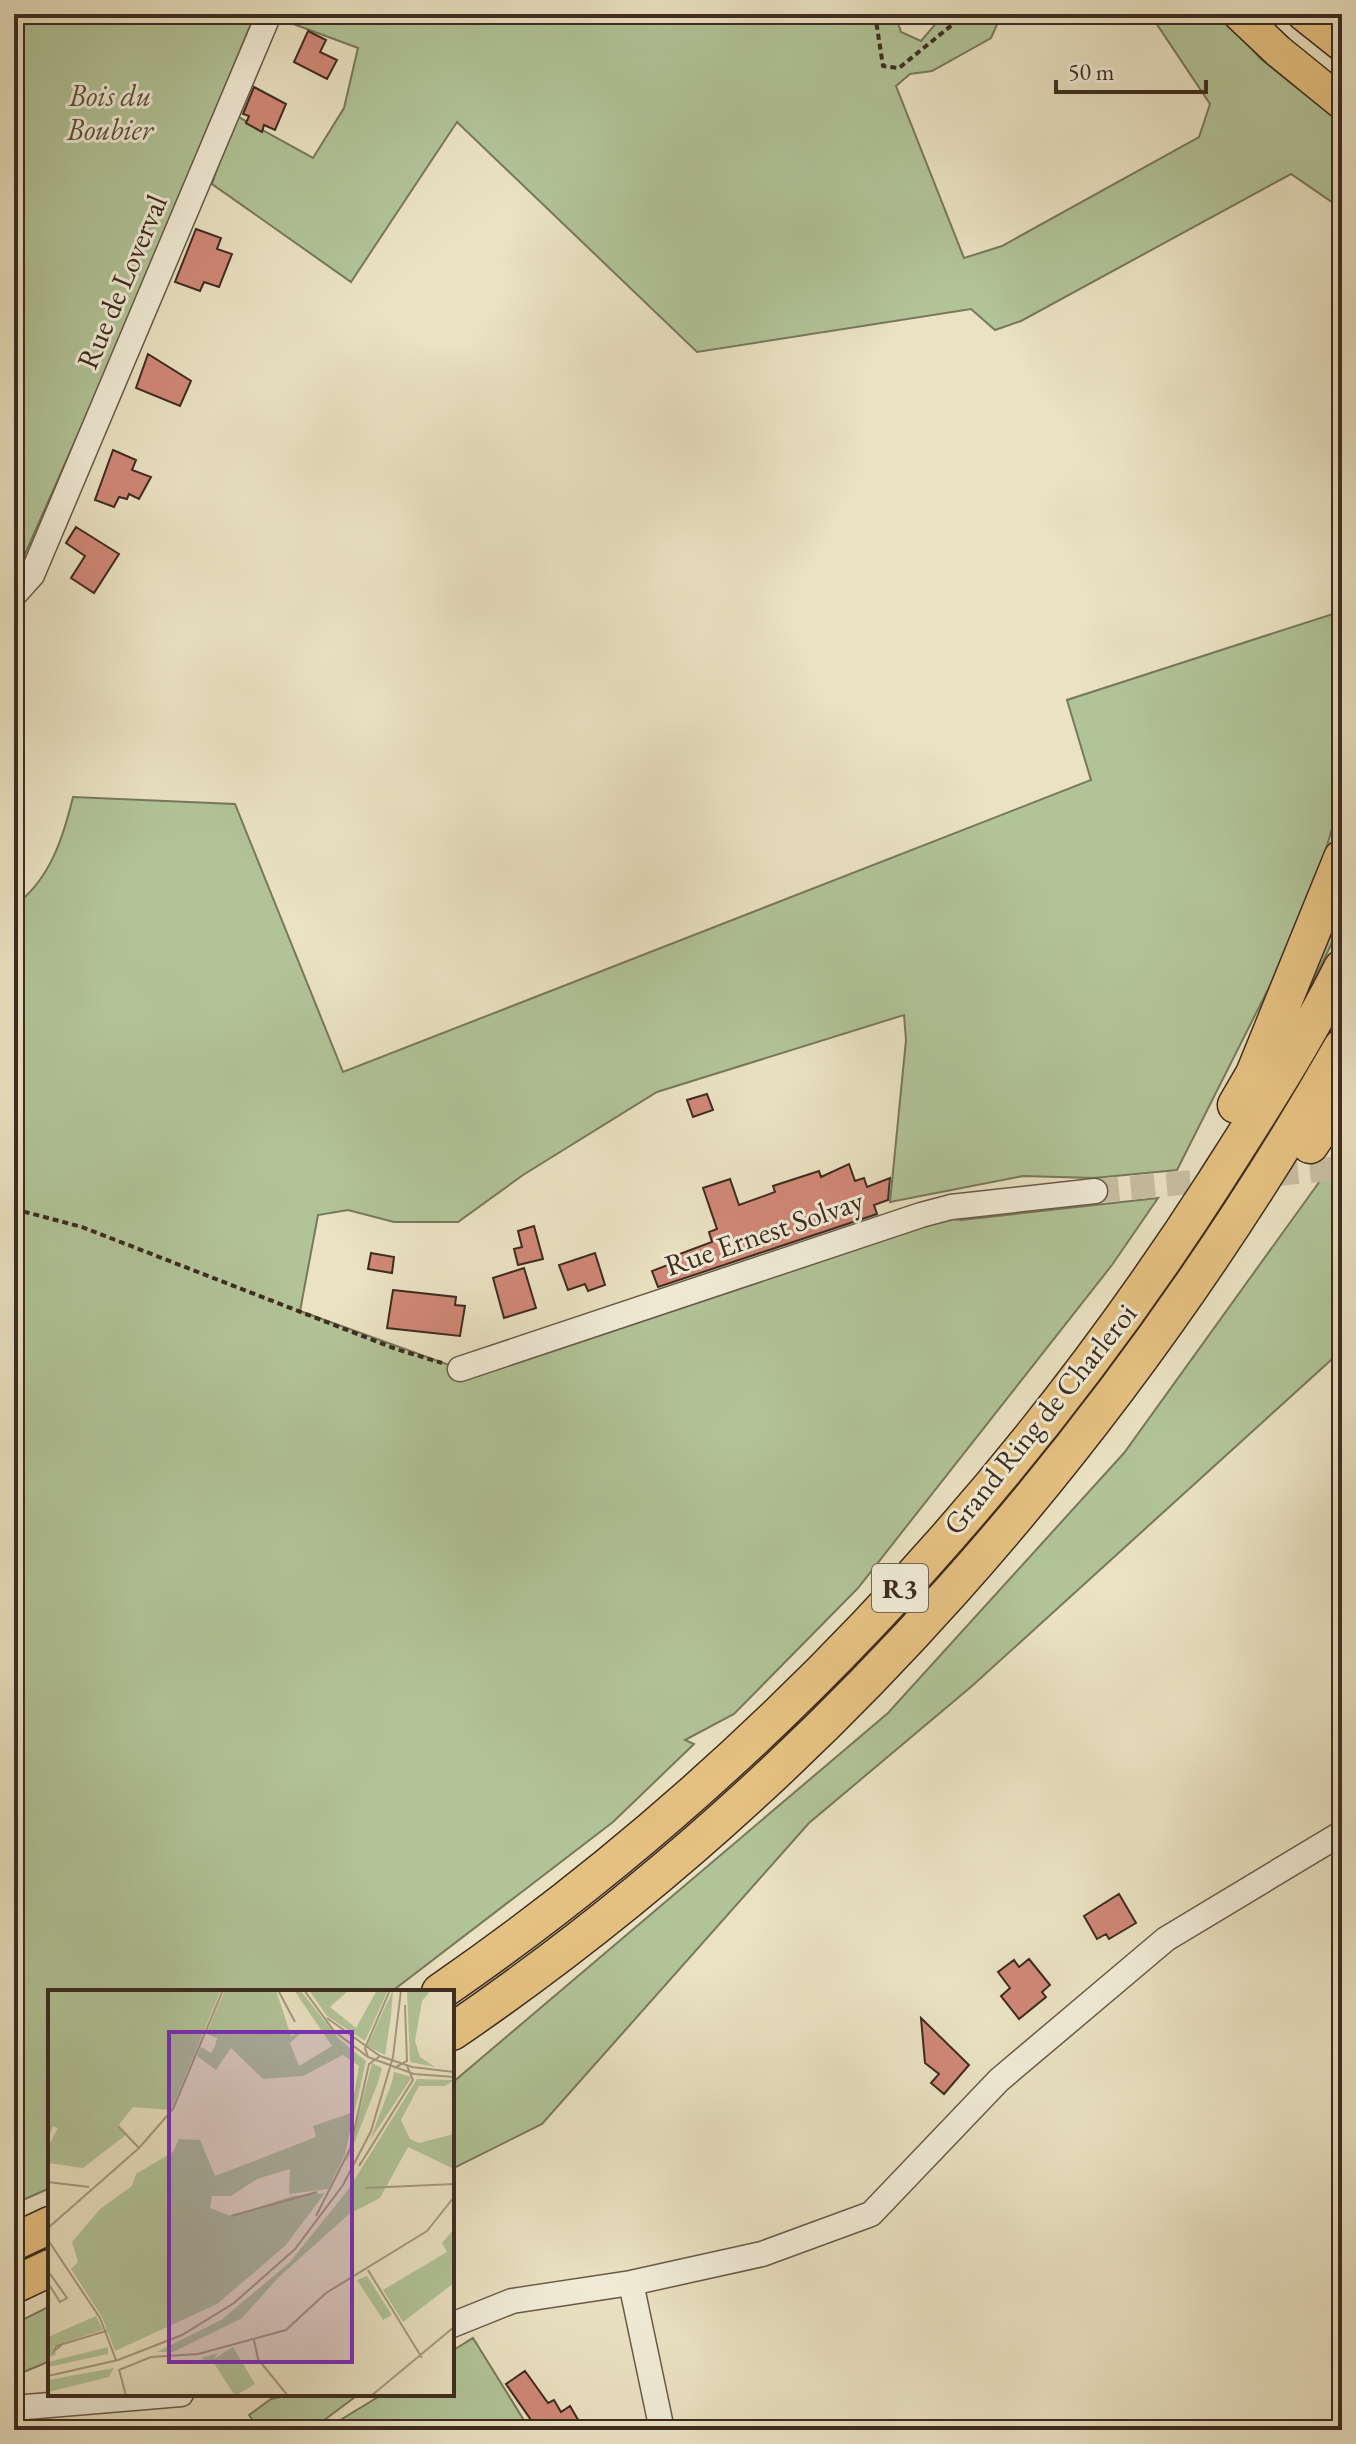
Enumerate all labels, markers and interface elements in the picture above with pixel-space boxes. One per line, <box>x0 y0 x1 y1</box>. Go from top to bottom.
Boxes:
scale bar <box>1056 44 1206 94</box>
text: 50 m <box>1068 56 1115 87</box>
park label: Bois du Boubier <box>66 76 155 149</box>
street label: Rue de Loverval <box>67 189 176 375</box>
street label: Rue Ernest Solvay <box>659 1180 869 1285</box>
street label: Grand Ring de Charleroi <box>934 1295 1145 1543</box>
road number: R3 <box>872 1564 928 1612</box>
inset map <box>48 1990 454 2396</box>

